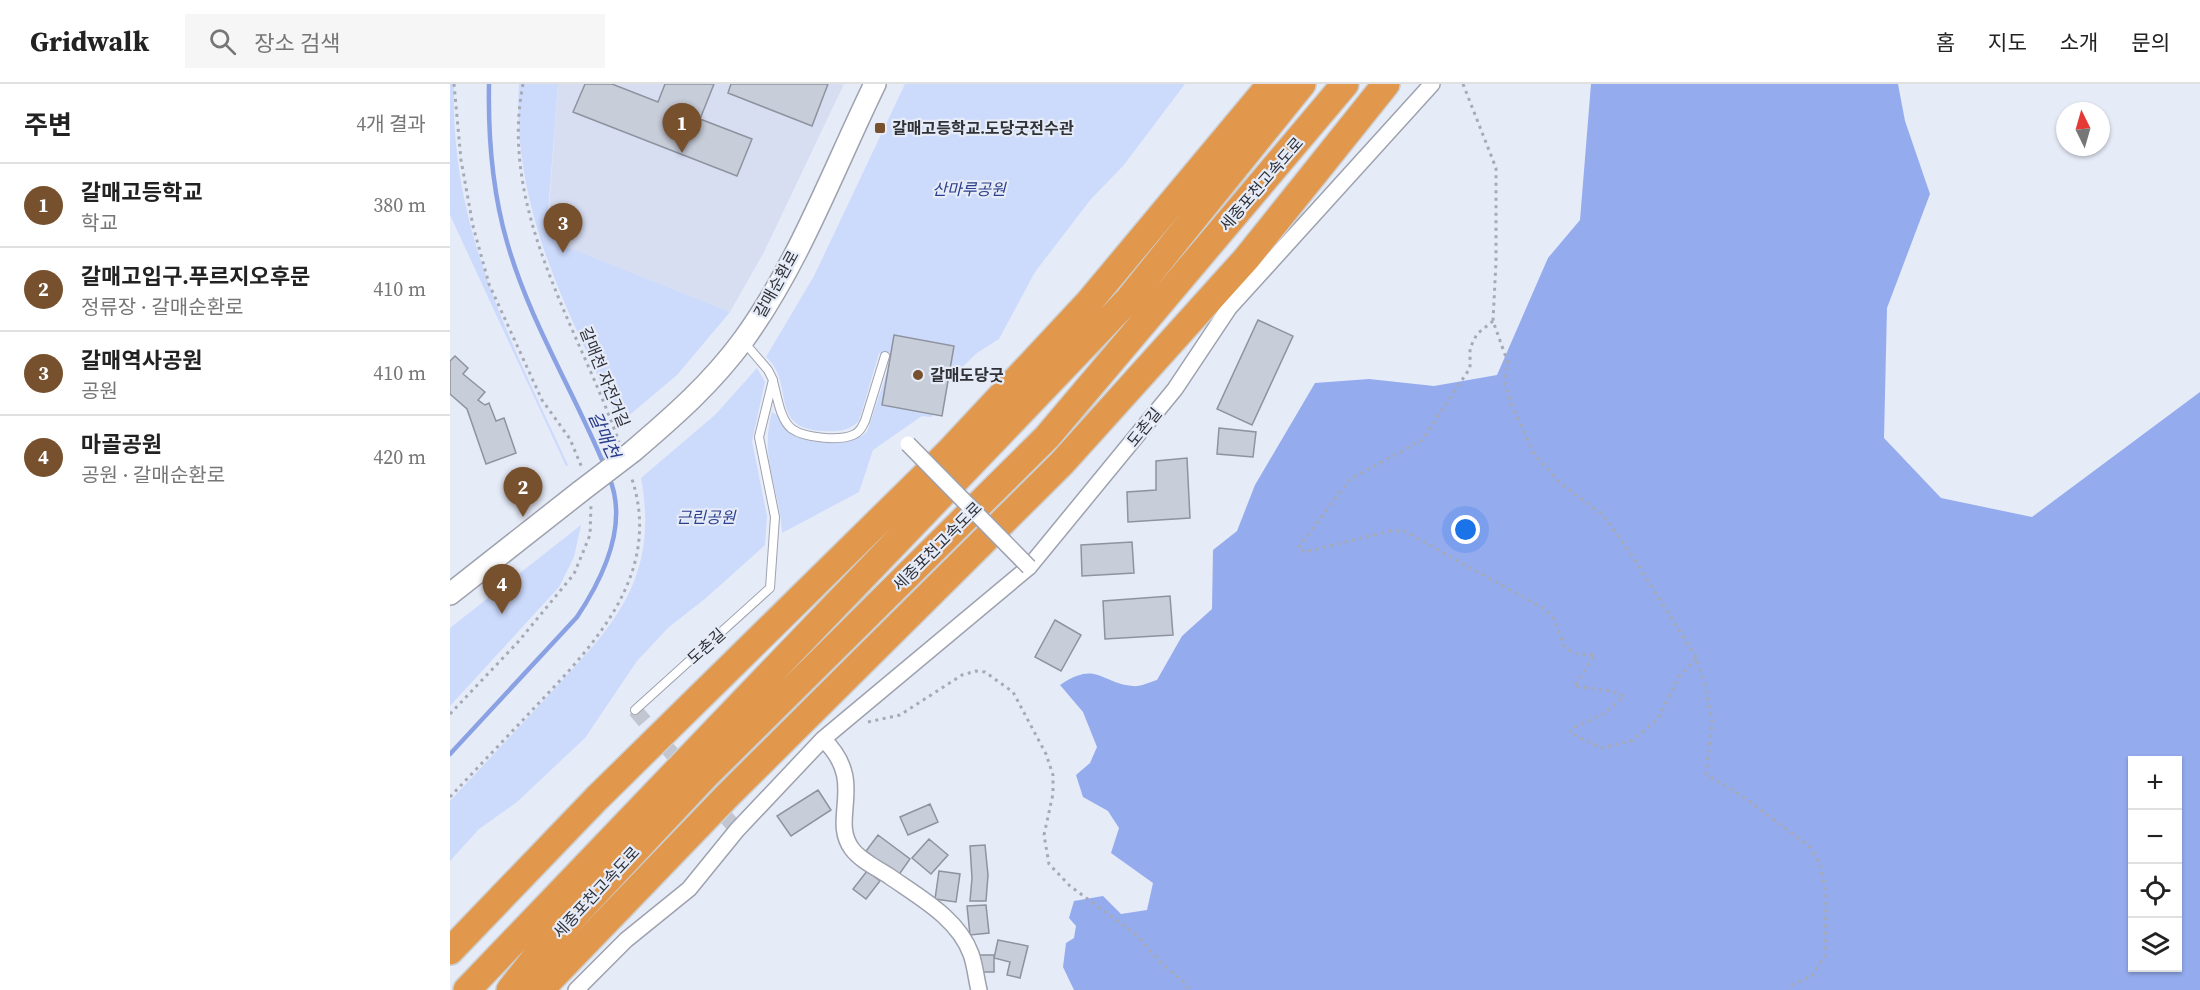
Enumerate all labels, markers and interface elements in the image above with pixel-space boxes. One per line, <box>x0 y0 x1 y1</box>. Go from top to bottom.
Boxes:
search box <box>185 14 605 68</box>
text: Gridwalk <box>30 22 149 60</box>
icon: search <box>206 25 239 58</box>
text: 장소 검색 <box>254 28 340 58</box>
text: 홈 <box>1936 28 1955 57</box>
text: 지도 <box>1988 28 2027 57</box>
text: 소개 <box>2060 28 2098 57</box>
text: 문의 <box>2131 28 2170 57</box>
north arrow <box>2056 102 2110 156</box>
pin: 1 <box>662 104 702 153</box>
text: 주변 <box>24 107 72 143</box>
text: 4개 결과 <box>356 110 426 138</box>
place label: 갈매고등학교.도당굿전수관 <box>892 117 1074 139</box>
marker: 갈매고등학교.도당굿전수관 <box>873 121 887 135</box>
street label: 세종포천고속도로 <box>1214 132 1308 236</box>
text: 갈매고등학교 <box>81 177 202 207</box>
park label: 산마루공원 <box>932 178 1007 200</box>
text: 1 <box>38 191 49 219</box>
text: 380 m <box>373 191 426 219</box>
pin: 3 <box>544 204 582 253</box>
text: 학교 <box>81 209 118 237</box>
street label: 갈매순환로 <box>749 246 804 322</box>
text: 갈매고입구.푸르지오후문 <box>81 261 310 291</box>
text: 2 <box>38 275 49 303</box>
text: 410 m <box>373 275 426 303</box>
text: 정류장 · 갈매순환로 <box>81 293 244 321</box>
street label: 갈매천 자전거길 <box>575 323 635 431</box>
text: 갈매역사공원 <box>81 345 202 375</box>
text: 3 <box>38 359 49 387</box>
text: 410 m <box>373 359 426 387</box>
place label: 갈매도당굿 <box>930 364 1004 386</box>
marker: 갈매도당굿 <box>911 368 925 382</box>
text: 공원 <box>81 377 118 405</box>
street label: 도촌길 <box>1122 403 1166 451</box>
water label: 갈매천 <box>583 407 627 465</box>
text: 마골공원 <box>81 429 162 459</box>
text: 4 <box>38 443 49 471</box>
text: 420 m <box>373 443 426 471</box>
text: 공원 · 갈매순환로 <box>81 461 225 489</box>
pin: 2 <box>504 468 542 517</box>
street label: 세종포천고속도로 <box>888 496 987 595</box>
park label: 근린공원 <box>677 506 737 528</box>
your location <box>1451 515 1480 544</box>
pin: 4 <box>482 564 522 614</box>
street label: 도촌길 <box>682 623 730 669</box>
map controls <box>2128 756 2182 972</box>
button: + <box>2128 756 2182 810</box>
button: − <box>2128 810 2182 864</box>
street label: 세종포천고속도로 <box>548 841 644 943</box>
button: locate <box>2128 864 2182 918</box>
button: layers <box>2128 918 2182 972</box>

